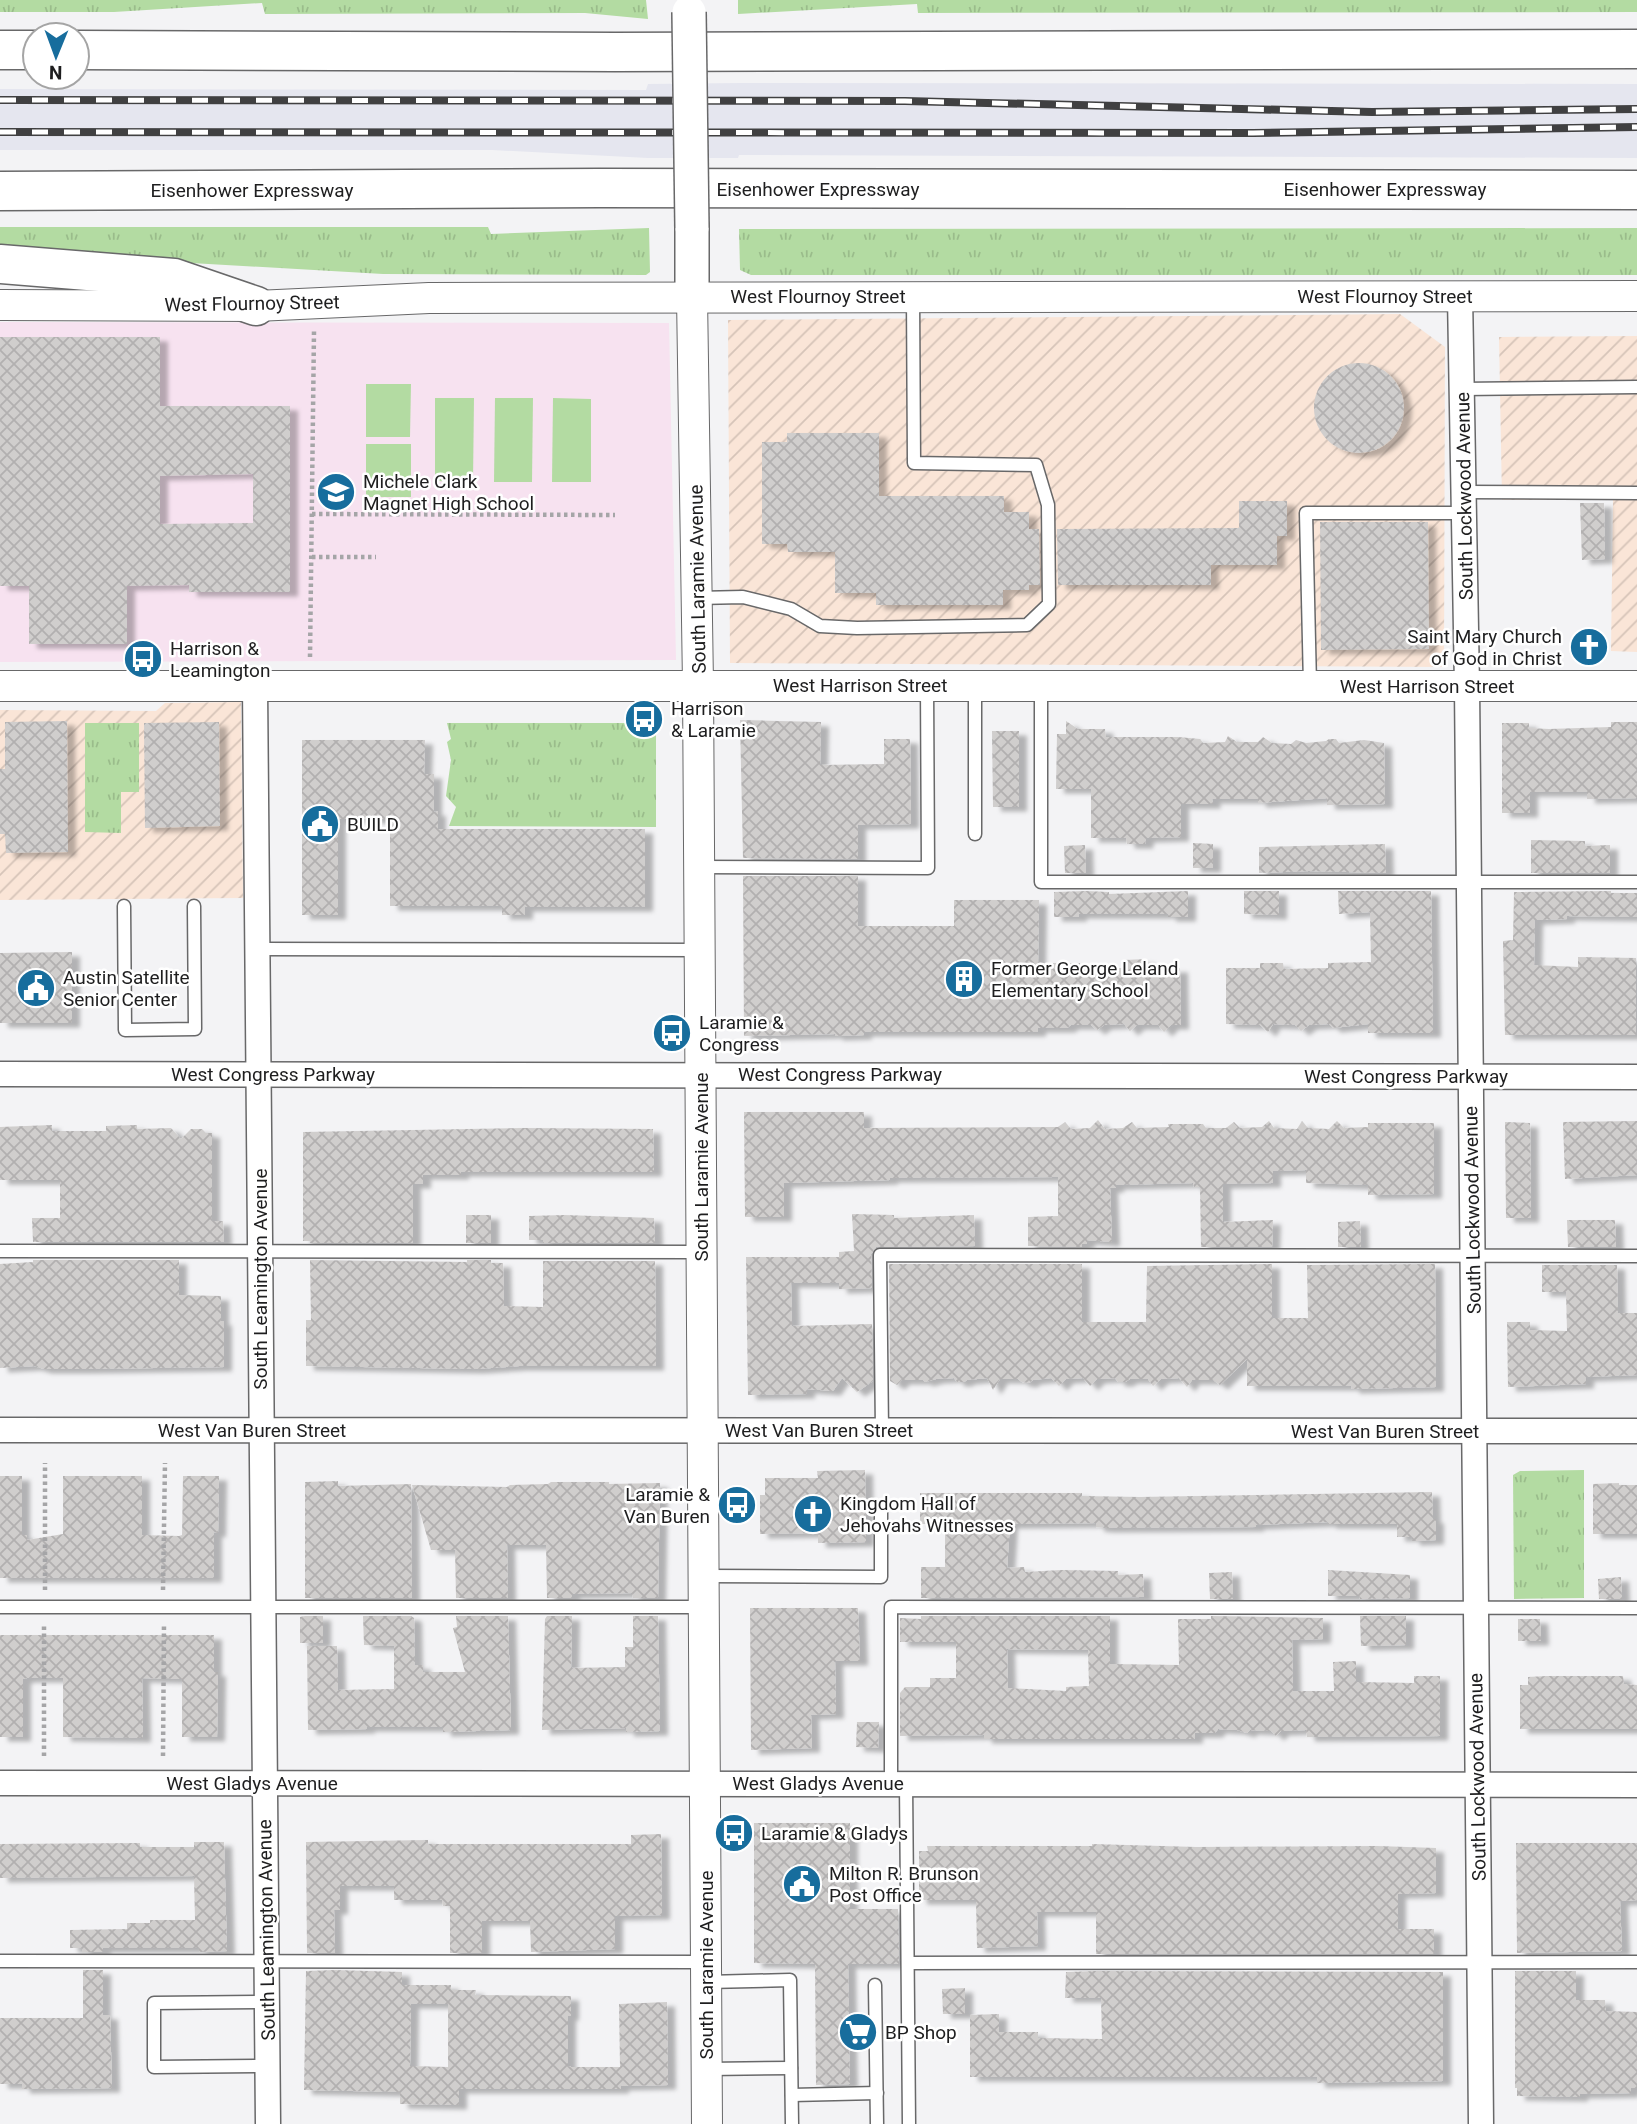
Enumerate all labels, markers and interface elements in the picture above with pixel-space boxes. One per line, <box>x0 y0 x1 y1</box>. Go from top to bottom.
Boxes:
north arrow <box>21 21 91 91</box>
text: N <box>49 61 63 84</box>
street label: Eisenhower Expressway <box>717 178 919 201</box>
street label: Eisenhower Expressway <box>1284 178 1486 201</box>
street label: Eisenhower Expressway <box>151 179 353 202</box>
street label: West Flournoy Street <box>730 285 906 308</box>
street label: West Flournoy Street <box>1297 285 1473 308</box>
street label: West Flournoy Street <box>164 290 340 317</box>
street label: South Lockwood Avenue <box>1451 392 1478 600</box>
place label: Michele Clark Magnet High School <box>363 470 534 515</box>
school or university icon: Michele Clark Magnet High School <box>315 471 357 513</box>
street label: South Laramie Avenue <box>684 484 711 674</box>
place label: Saint Mary Church of God in Christ <box>1407 625 1562 670</box>
church icon: Saint Mary Church of God in Christ <box>1568 626 1610 668</box>
place label: Harrison & Leamington <box>170 637 270 682</box>
bus stop icon: Harrison & Leamington <box>122 638 164 680</box>
street label: West Harrison Street <box>773 674 947 697</box>
street label: West Harrison Street <box>1340 675 1514 698</box>
place label: Harrison & Laramie <box>671 697 756 742</box>
bus stop icon: Harrison & Laramie <box>623 698 665 740</box>
public building icon: BUILD <box>299 803 341 845</box>
place label: BUILD <box>347 813 399 836</box>
place label: Former George Leland Elementary School <box>991 957 1179 1002</box>
building icon: Former George Leland Elementary School <box>943 958 985 1000</box>
place label: Austin Satellite Senior Center <box>63 966 190 1011</box>
public building icon: Austin Satellite Senior Center <box>15 967 57 1009</box>
place label: Laramie & Congress <box>699 1011 784 1056</box>
bus stop icon: Laramie & Congress <box>651 1012 693 1054</box>
street label: West Congress Parkway <box>171 1063 375 1086</box>
street label: West Congress Parkway <box>738 1063 942 1086</box>
street label: West Congress Parkway <box>1304 1065 1508 1088</box>
street label: South Laramie Avenue <box>690 1072 713 1262</box>
street label: South Lockwood Avenue <box>1459 1106 1486 1314</box>
street label: South Leamington Avenue <box>249 1168 272 1390</box>
street label: West Van Buren Street <box>158 1419 346 1442</box>
street label: West Van Buren Street <box>725 1419 913 1442</box>
street label: West Van Buren Street <box>1291 1420 1479 1443</box>
place label: Laramie & Van Buren <box>624 1483 710 1528</box>
bus stop icon: Laramie & Van Buren <box>716 1484 758 1526</box>
place label: Kingdom Hall of Jehovahs Witnesses <box>840 1492 1014 1537</box>
church icon: Kingdom Hall of Jehovahs Witnesses <box>792 1493 834 1535</box>
street label: South Lockwood Avenue <box>1464 1673 1491 1881</box>
street label: West Gladys Avenue <box>166 1772 338 1795</box>
street label: West Gladys Avenue <box>732 1772 904 1795</box>
bus stop icon: Laramie & Gladys <box>713 1812 755 1854</box>
street label: South Leamington Avenue <box>253 1819 280 2041</box>
place label: Laramie & Gladys <box>761 1822 908 1845</box>
place label: Milton R. Brunson Post Office <box>829 1862 979 1907</box>
public building icon: Milton R. Brunson Post Office <box>781 1863 823 1905</box>
street label: South Laramie Avenue <box>695 1870 718 2060</box>
supermarket icon: BP Shop <box>837 2011 879 2053</box>
place label: BP Shop <box>885 2021 957 2044</box>

